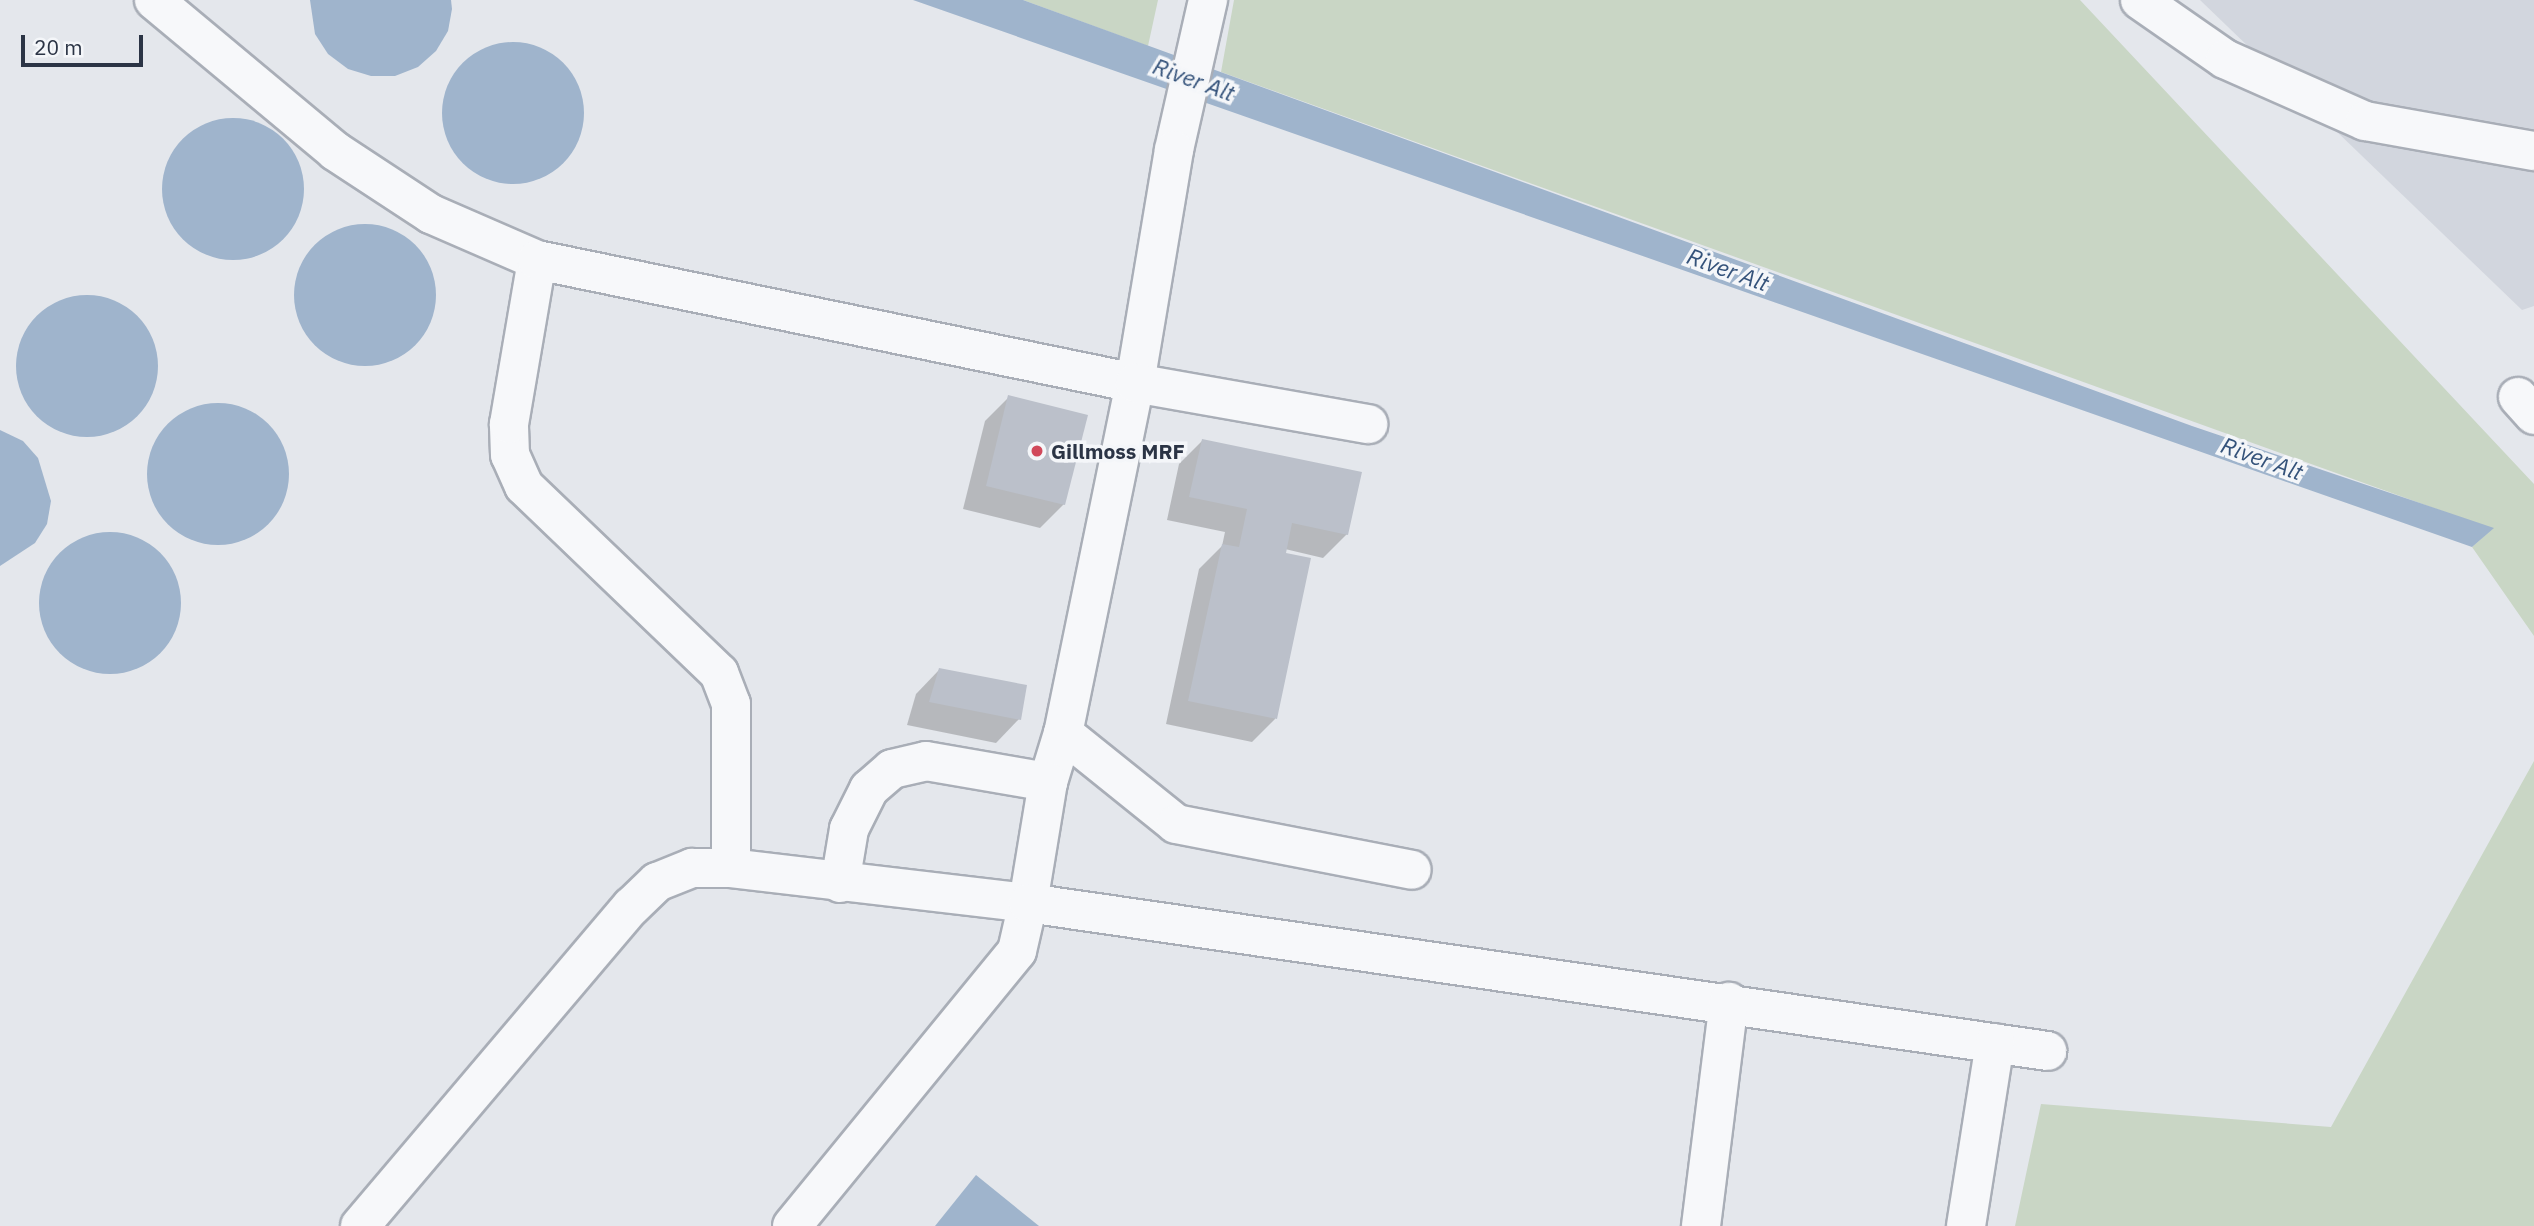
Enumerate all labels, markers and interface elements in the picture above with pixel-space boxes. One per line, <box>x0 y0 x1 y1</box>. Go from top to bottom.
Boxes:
scale bar <box>24 21 147 65</box>
text: 20 m <box>34 33 83 61</box>
water label: River Alt <box>1149 52 1239 106</box>
water label: River Alt <box>1683 242 1773 296</box>
water label: River Alt <box>2217 431 2307 485</box>
place label: Gillmoss MRF <box>1051 438 1185 464</box>
marker: Gillmoss MRF <box>1029 443 1045 459</box>

